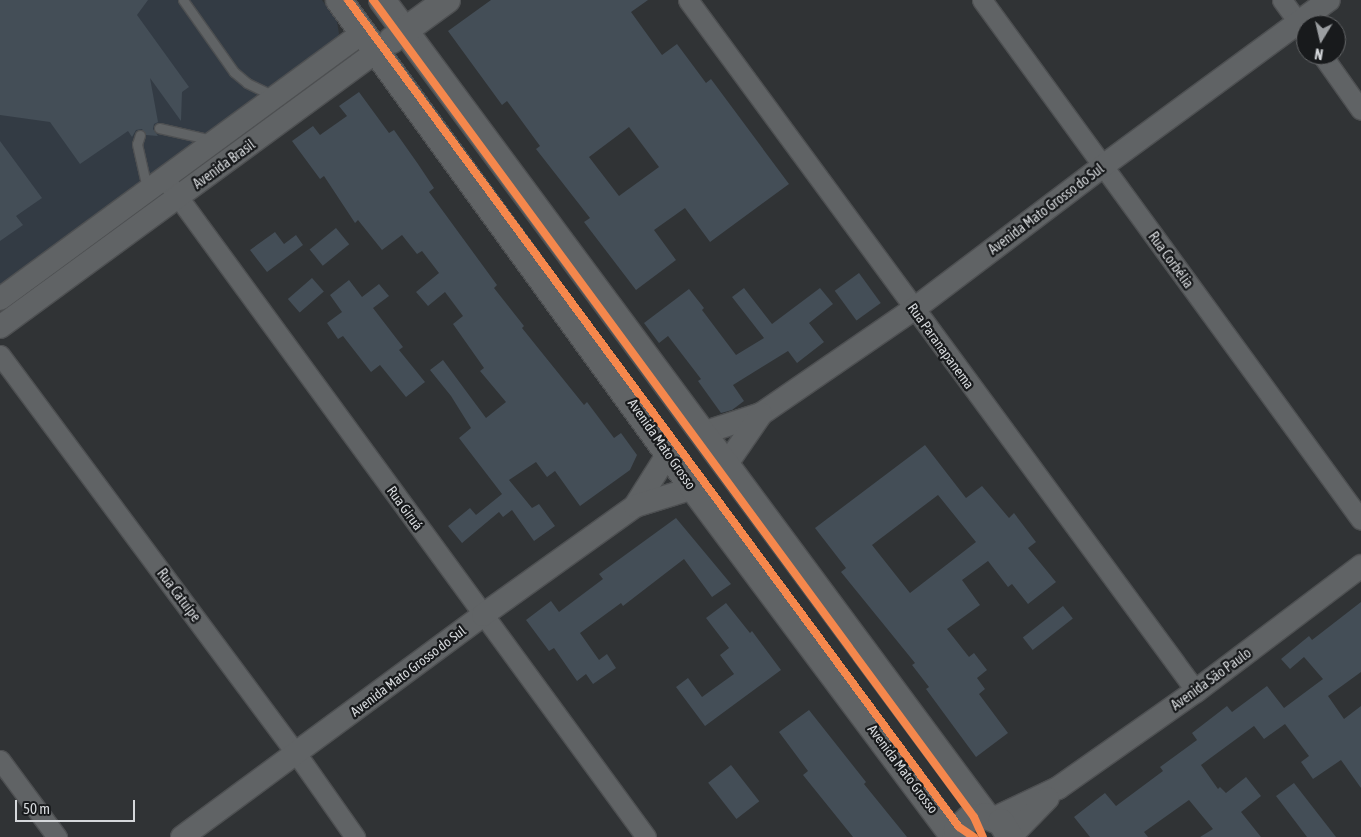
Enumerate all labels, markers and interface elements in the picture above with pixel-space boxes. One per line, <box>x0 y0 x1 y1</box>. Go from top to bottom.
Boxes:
north arrow <box>1296 15 1346 65</box>
text: N <box>1313 45 1324 62</box>
street label: Avenida Brasil <box>190 136 258 192</box>
street label: Avenida Mato Grosso do Sul <box>985 160 1107 258</box>
street label: Rua Corbélia <box>1145 229 1197 291</box>
street label: Rua Paranapanema <box>904 300 978 392</box>
street label: Avenida Mato Grosso <box>624 395 700 493</box>
street label: Rua Giruá <box>383 483 427 533</box>
street label: Rua Catuípe <box>154 565 204 625</box>
street label: Avenida Mato Grosso do Sul <box>347 622 469 720</box>
street label: Avenida São Paulo <box>1168 644 1254 714</box>
street label: Avenida Mato Grosso <box>864 721 942 817</box>
scale bar <box>18 790 138 822</box>
text: 50 m <box>23 800 50 817</box>

